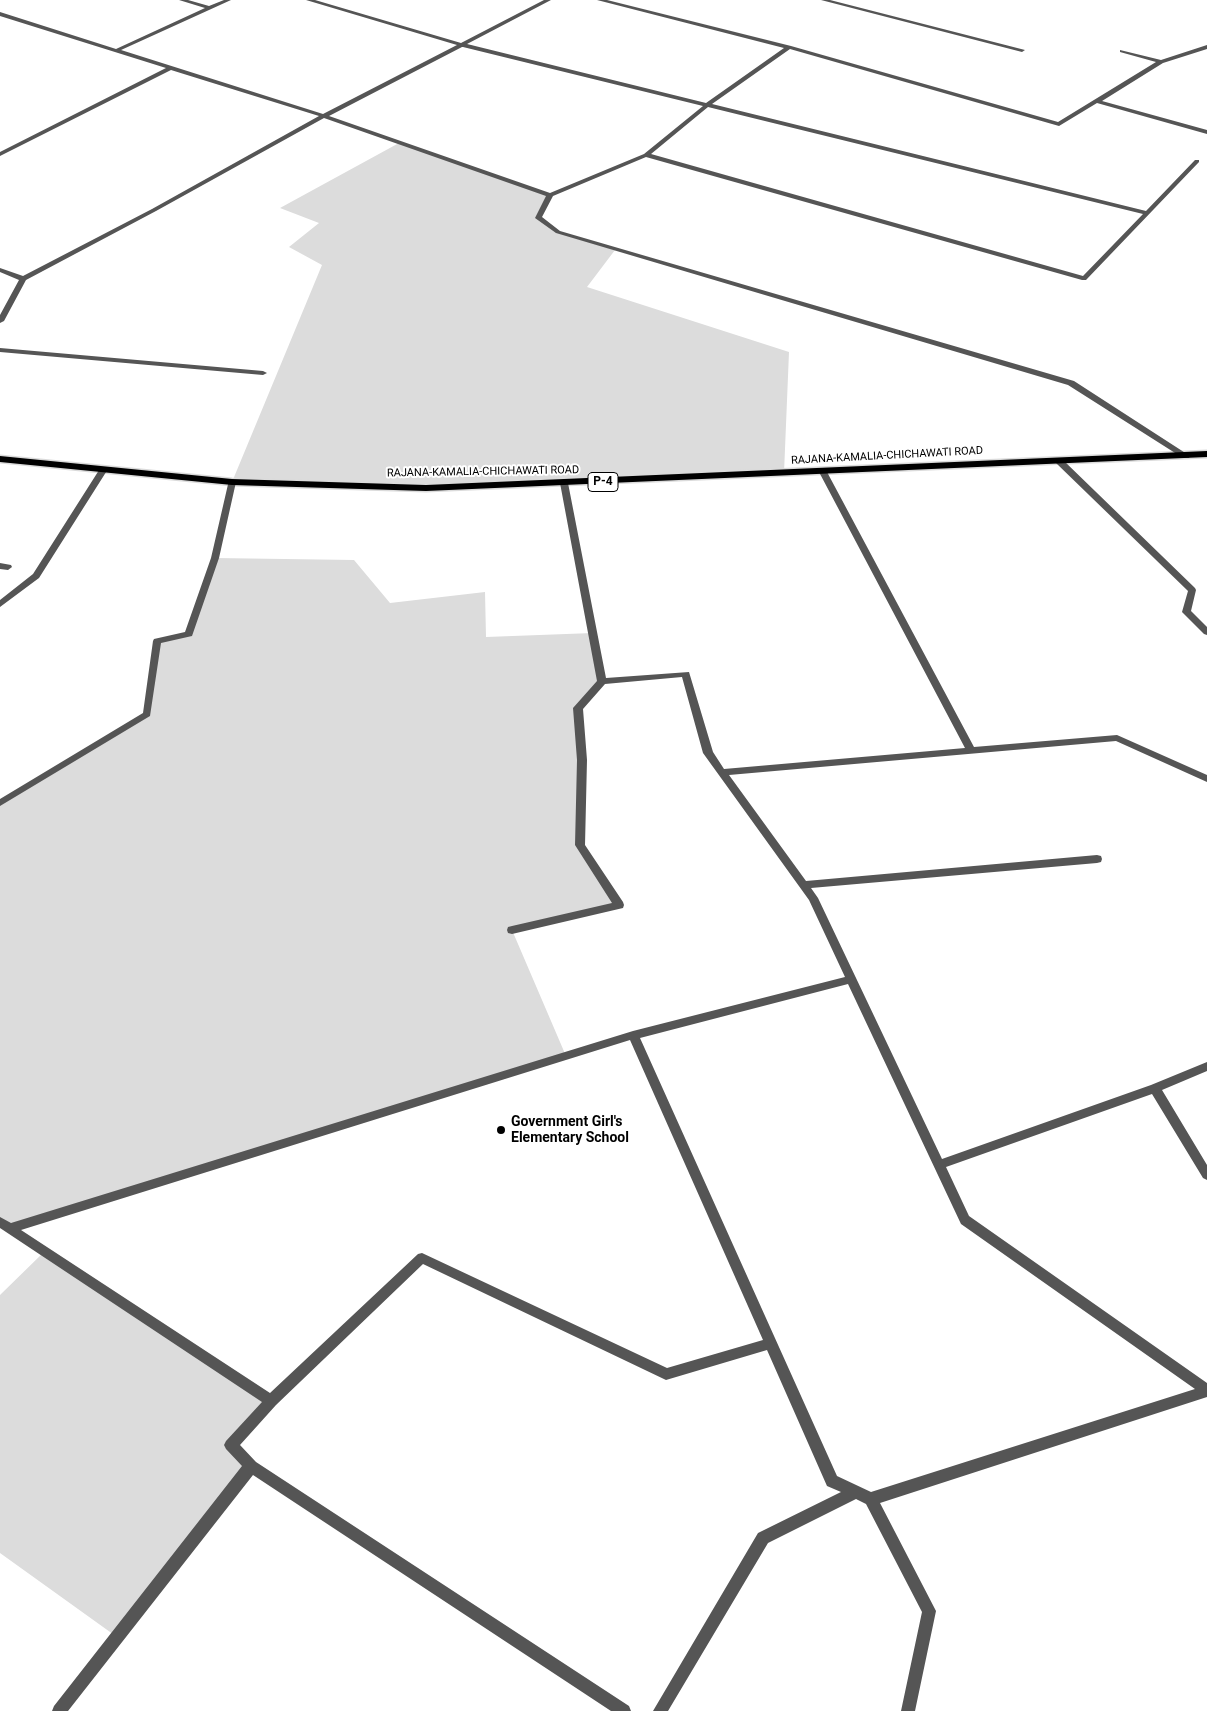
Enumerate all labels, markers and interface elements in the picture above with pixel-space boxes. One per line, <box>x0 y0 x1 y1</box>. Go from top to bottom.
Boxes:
street label: RAJANA-KAMALIA-CHICHAWATI ROAD <box>791 444 983 468</box>
street label: RAJANA-KAMALIA-CHICHAWATI ROAD <box>387 464 579 480</box>
road number: P-4 <box>588 472 618 492</box>
place label: Government Girl's Elementary School <box>511 1114 629 1146</box>
marker: Government Girl's Elementary School <box>495 1124 507 1136</box>

